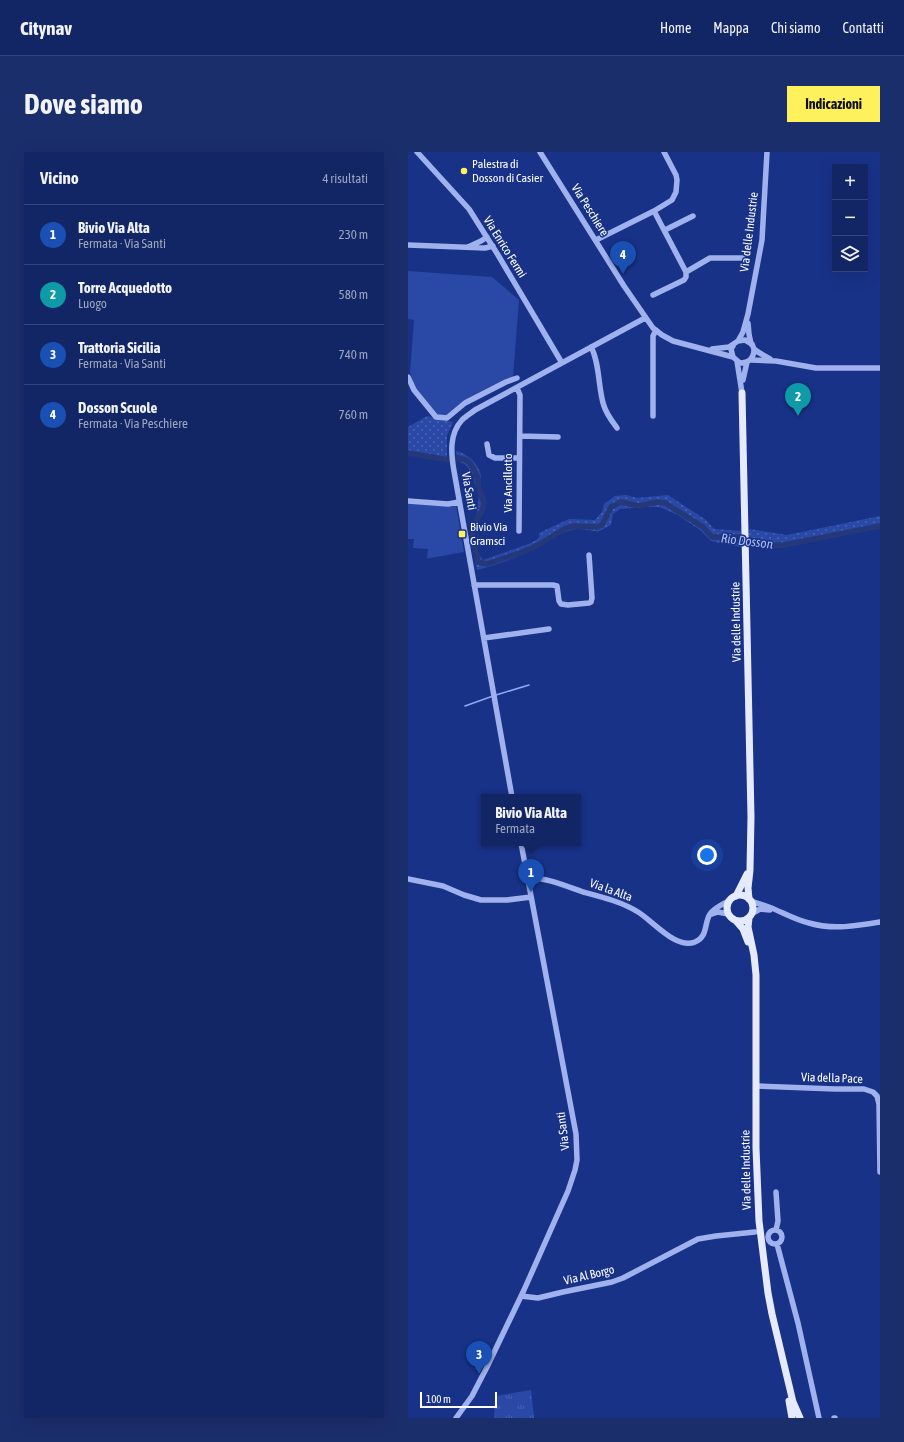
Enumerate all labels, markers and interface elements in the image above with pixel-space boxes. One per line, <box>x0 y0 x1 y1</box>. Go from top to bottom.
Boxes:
text: Citynav <box>20 17 72 39</box>
text: Home <box>660 20 691 36</box>
text: Mappa <box>713 20 749 36</box>
text: Chi siamo <box>771 20 821 36</box>
text: Contatti <box>843 20 884 36</box>
button: Indicazioni <box>787 86 880 122</box>
text: Dove siamo <box>24 88 143 120</box>
place label: Palestra di Dosson di Casier <box>472 157 543 185</box>
map controls <box>832 164 868 272</box>
button: + <box>832 164 868 200</box>
marker: Palestra di Dosson di Casier <box>459 166 469 176</box>
text: Vicino <box>40 168 79 188</box>
text: 4 risultati <box>322 171 368 186</box>
street label: Via Peschiere <box>568 181 612 239</box>
street label: Via delle Industrie <box>737 191 761 273</box>
button: − <box>832 200 868 236</box>
street label: Via Enrico Fermi <box>481 214 529 280</box>
text: Bivio Via Alta <box>78 219 150 236</box>
text: 1 <box>50 227 56 242</box>
text: 230 m <box>339 227 368 242</box>
text: Fermata · Via Santi <box>78 236 166 251</box>
button: layers <box>832 236 868 272</box>
pin: 4 <box>610 241 636 274</box>
text: Torre Acquedotto <box>78 279 172 296</box>
text: 2 <box>50 287 56 302</box>
text: 580 m <box>339 287 368 302</box>
text: Luogo <box>78 296 107 311</box>
text: Trattoria Sicilia <box>78 339 160 356</box>
text: 3 <box>50 347 56 362</box>
text: 740 m <box>339 347 368 362</box>
text: Fermata · Via Santi <box>78 356 166 371</box>
pin: 2 <box>785 383 811 416</box>
text: Dosson Scuole <box>78 399 157 416</box>
text: 4 <box>50 407 56 422</box>
text: 760 m <box>339 407 368 422</box>
text: Fermata · Via Peschiere <box>78 416 188 431</box>
street label: Via Ancillotto <box>501 453 515 513</box>
street label: Via Santi <box>459 471 479 511</box>
place label: Bivio Via Gramsci <box>470 520 508 548</box>
marker: Bivio Via Gramsci <box>457 529 467 539</box>
water label: Rio Dosson <box>720 530 775 552</box>
street label: Via delle Industrie <box>728 582 744 662</box>
popup <box>481 794 581 846</box>
text: Bivio Via Alta <box>495 804 567 821</box>
text: Fermata <box>495 821 535 836</box>
your location <box>697 845 717 865</box>
pin: 1 <box>518 859 544 892</box>
street label: Via la Alta <box>588 876 634 904</box>
street label: Via della Pace <box>801 1070 863 1086</box>
street label: Via Santi <box>554 1111 572 1151</box>
street label: Via delle Industrie <box>738 1130 754 1210</box>
street label: Via Al Borgo <box>562 1262 616 1288</box>
pin: 3 <box>466 1341 492 1374</box>
scale bar <box>420 1390 497 1409</box>
text: 100 m <box>426 1393 451 1405</box>

